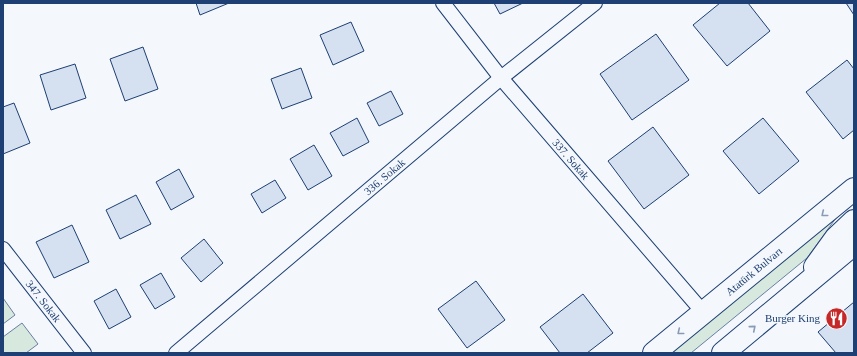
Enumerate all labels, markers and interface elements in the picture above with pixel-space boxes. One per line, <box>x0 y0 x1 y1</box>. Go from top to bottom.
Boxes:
street label: 337. Sokak <box>550 136 592 182</box>
street label: 336. Sokak <box>362 156 408 197</box>
one-way arrow <box>821 209 828 216</box>
street label: Atatürk Bulvarı <box>723 245 784 298</box>
street label: 347. Sokak <box>24 278 64 325</box>
restaurant icon: Burger King <box>823 305 849 331</box>
place label: Burger King <box>765 312 820 324</box>
one-way arrow <box>748 326 755 333</box>
one-way arrow <box>677 327 684 334</box>

